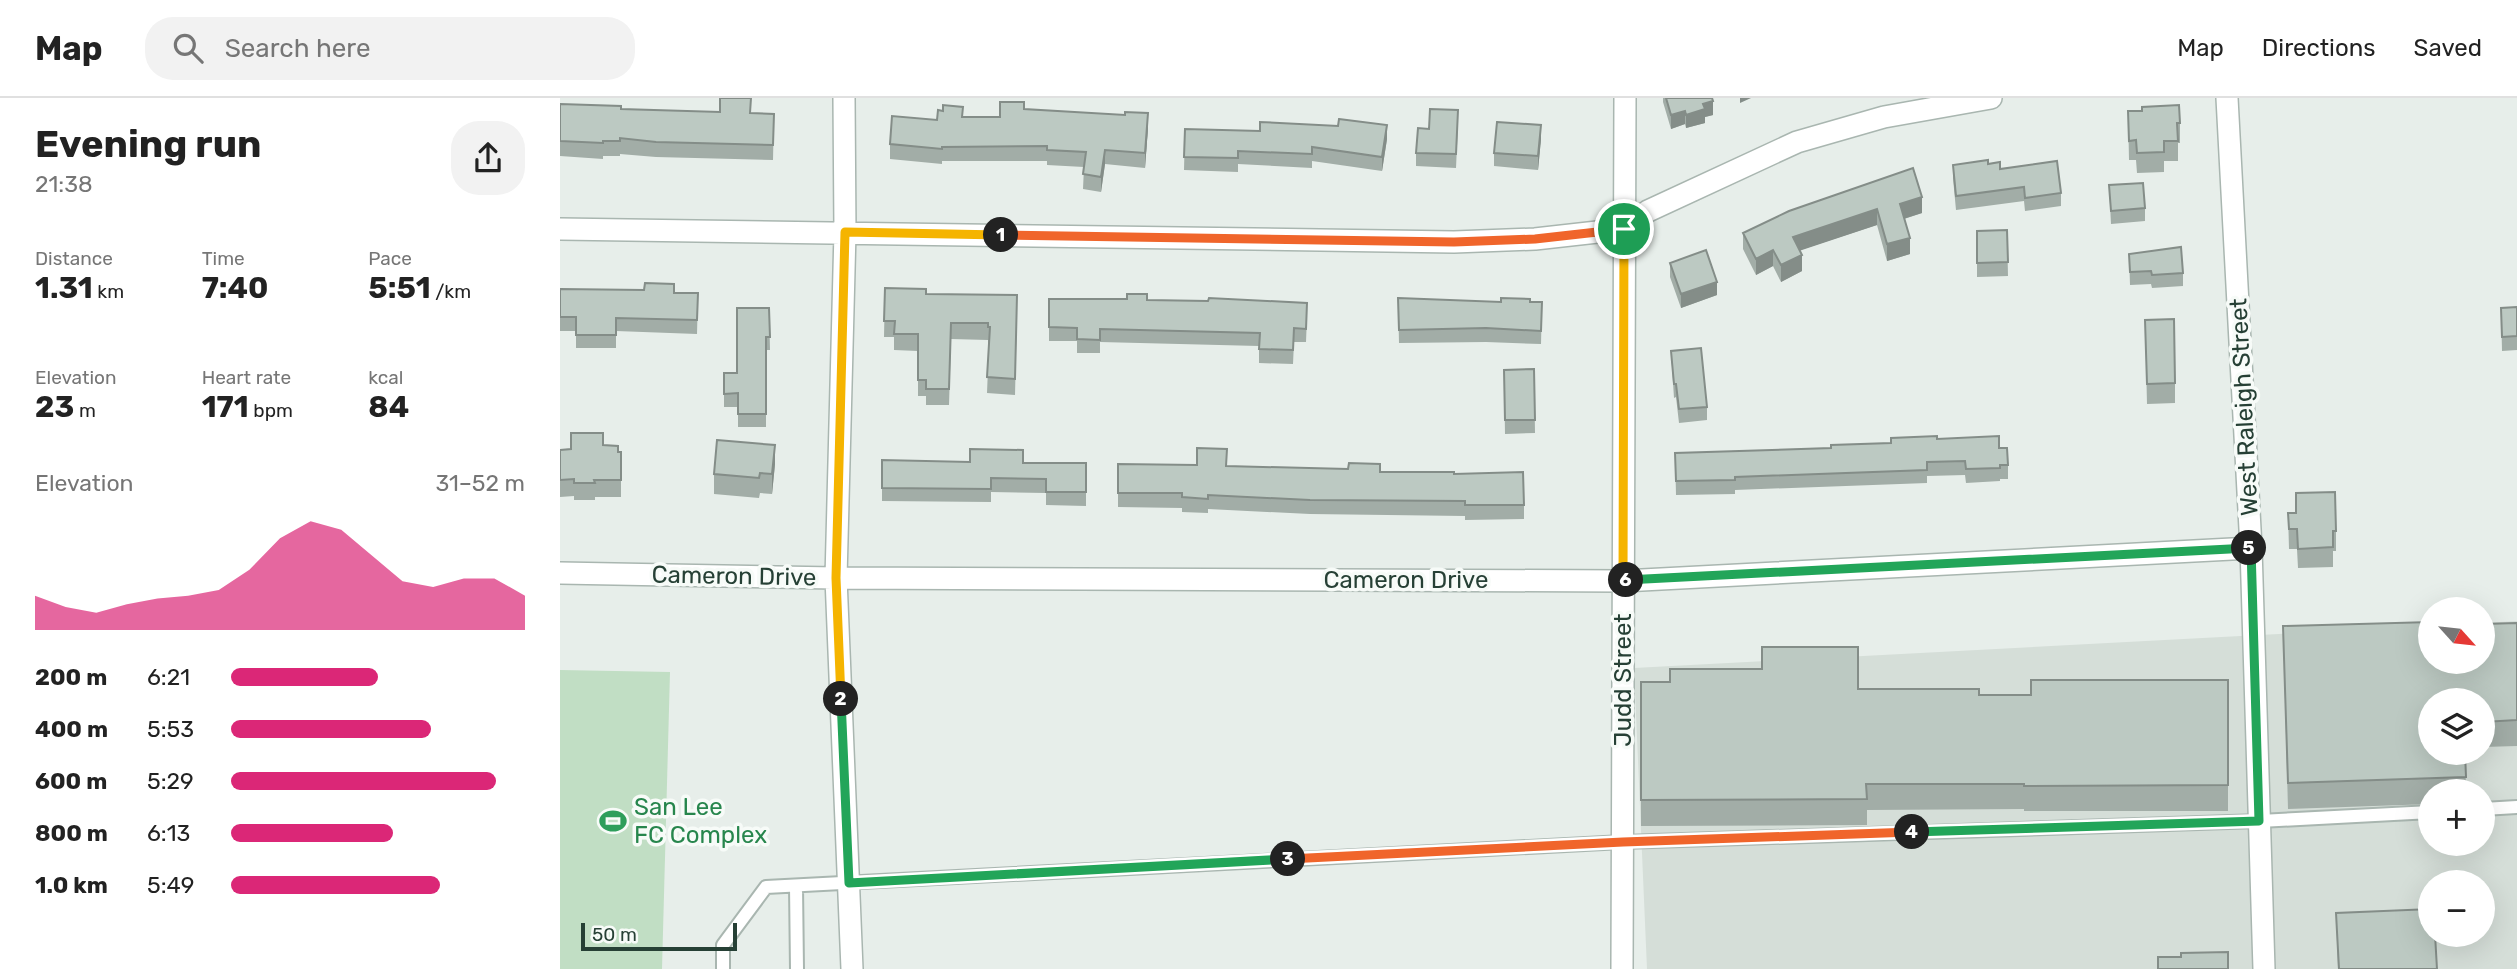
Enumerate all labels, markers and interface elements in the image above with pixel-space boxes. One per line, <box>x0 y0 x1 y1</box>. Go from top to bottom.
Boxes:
search box <box>145 17 635 80</box>
text: Map <box>35 29 103 68</box>
icon: search <box>169 29 207 67</box>
text: Search here <box>225 33 370 64</box>
text: Map <box>2177 34 2224 62</box>
text: Directions <box>2262 34 2375 62</box>
text: Saved <box>2413 34 2482 62</box>
text: Evening run <box>35 121 261 167</box>
button: share <box>451 121 525 195</box>
text: 21:38 <box>35 170 93 198</box>
pin <box>1594 199 1654 259</box>
icon: arrive <box>1605 210 1643 248</box>
pin: 1 <box>984 218 1018 252</box>
text: 1 <box>996 223 1005 246</box>
text: Distance <box>35 247 113 270</box>
text: Time <box>202 247 245 270</box>
text: Pace <box>368 247 412 270</box>
text: 1.31 <box>35 270 93 306</box>
text: 7:40 <box>202 270 269 306</box>
text: 5:51 <box>368 270 431 306</box>
text: km <box>93 280 124 303</box>
text: /km <box>431 280 471 303</box>
street label: West Raleigh Street <box>2224 297 2264 517</box>
text: Elevation <box>35 366 116 389</box>
text: Heart rate <box>202 366 291 389</box>
text: kcal <box>368 366 403 389</box>
text: 23 <box>35 389 74 425</box>
text: 171 <box>202 389 249 425</box>
text: 84 <box>368 389 409 425</box>
text: m <box>74 399 96 422</box>
text: bpm <box>249 399 293 422</box>
text: Elevation <box>35 469 134 497</box>
text: 31–52 m <box>436 469 525 497</box>
pin: 5 <box>2232 531 2266 566</box>
text: 5 <box>2242 536 2255 559</box>
street label: Cameron Drive <box>651 561 817 591</box>
pin: 6 <box>1608 562 1644 598</box>
street label: Cameron Drive <box>1324 566 1488 594</box>
text: 6 <box>1619 568 1632 591</box>
north arrow <box>2418 597 2496 674</box>
map controls <box>2418 597 2495 947</box>
street label: Judd Street <box>1609 613 1637 747</box>
text: 200 m <box>35 663 107 691</box>
text: 6:21 <box>147 663 190 691</box>
pin: 2 <box>824 682 858 716</box>
text: 2 <box>834 687 847 710</box>
button: layers <box>2418 688 2495 765</box>
text: 400 m <box>35 715 108 743</box>
text: 5:53 <box>147 715 194 743</box>
text: 600 m <box>35 767 107 795</box>
text: 5:29 <box>147 767 194 795</box>
button: + <box>2418 779 2495 856</box>
place label: San Lee FC Complex <box>634 793 767 849</box>
sports icon: San Lee FC Complex <box>598 806 628 836</box>
pin: 4 <box>1894 814 1930 850</box>
text: 800 m <box>35 819 108 847</box>
text: 6:13 <box>147 819 190 847</box>
text: 4 <box>1905 820 1918 843</box>
pin: 3 <box>1270 842 1306 876</box>
text: 3 <box>1281 847 1294 870</box>
button: − <box>2418 870 2495 947</box>
text: 1.0 km <box>35 871 108 899</box>
text: 5:49 <box>147 871 194 899</box>
scale bar <box>581 920 737 952</box>
text: 50 m <box>592 923 637 946</box>

